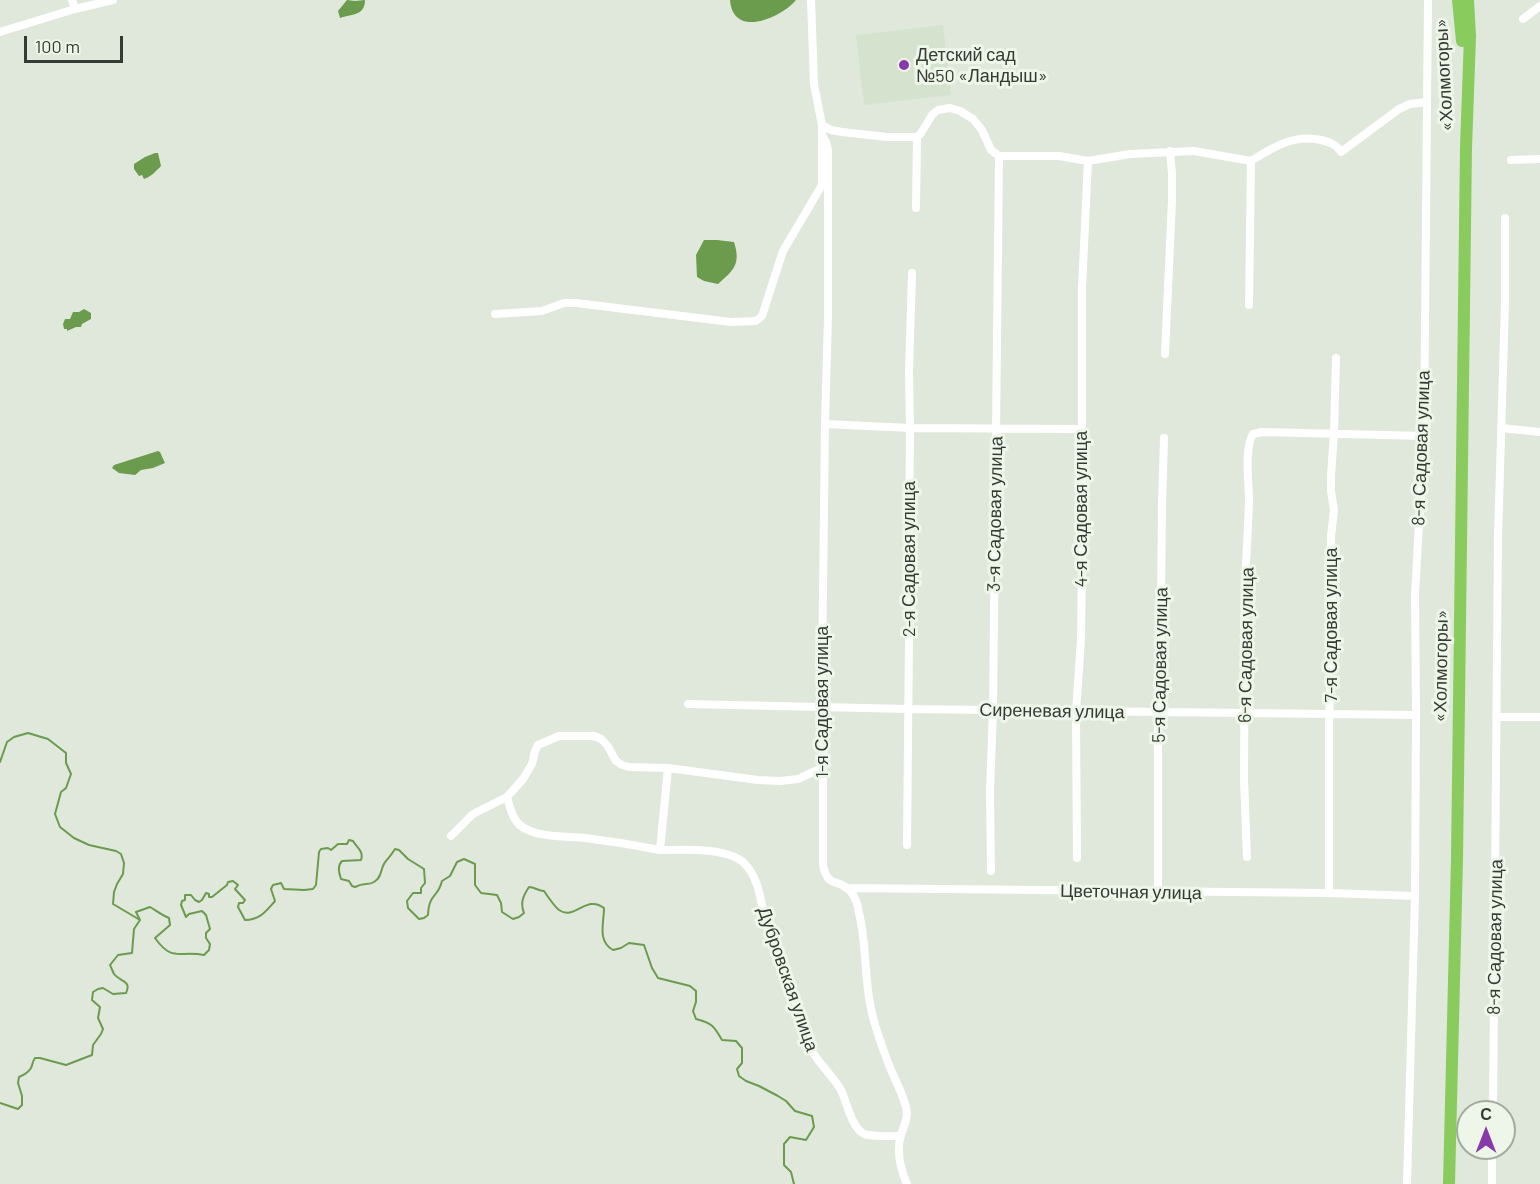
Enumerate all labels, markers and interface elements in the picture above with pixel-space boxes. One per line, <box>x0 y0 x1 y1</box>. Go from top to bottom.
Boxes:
street label: «Холмогоры» <box>1430 18 1458 132</box>
scale bar <box>27 24 126 62</box>
text: 100 m <box>35 35 80 57</box>
place label: Детский сад №50 «Ландыш» <box>916 44 1047 86</box>
marker: Детский сад №50 «Ландыш» <box>897 58 911 72</box>
street label: 8-я Садовая улица <box>1407 370 1435 526</box>
street label: 4-я Садовая улица <box>1070 431 1092 587</box>
street label: 3-я Садовая улица <box>983 436 1007 592</box>
street label: 2-я Садовая улица <box>898 481 920 637</box>
street label: 7-я Садовая улица <box>1320 548 1342 702</box>
street label: 6-я Садовая улица <box>1234 567 1258 723</box>
street label: 5-я Садовая улица <box>1148 587 1172 743</box>
street label: «Холмогоры» <box>1429 609 1453 723</box>
street label: 1-я Садовая улица <box>811 626 833 778</box>
street label: Сиреневая улица <box>979 699 1125 723</box>
street label: 8-я Садовая улица <box>1483 859 1507 1015</box>
street label: Цветочная улица <box>1060 880 1202 904</box>
street label: Дубровская улица <box>753 904 823 1054</box>
north arrow <box>1456 1100 1516 1160</box>
text: С <box>1480 1104 1492 1123</box>

